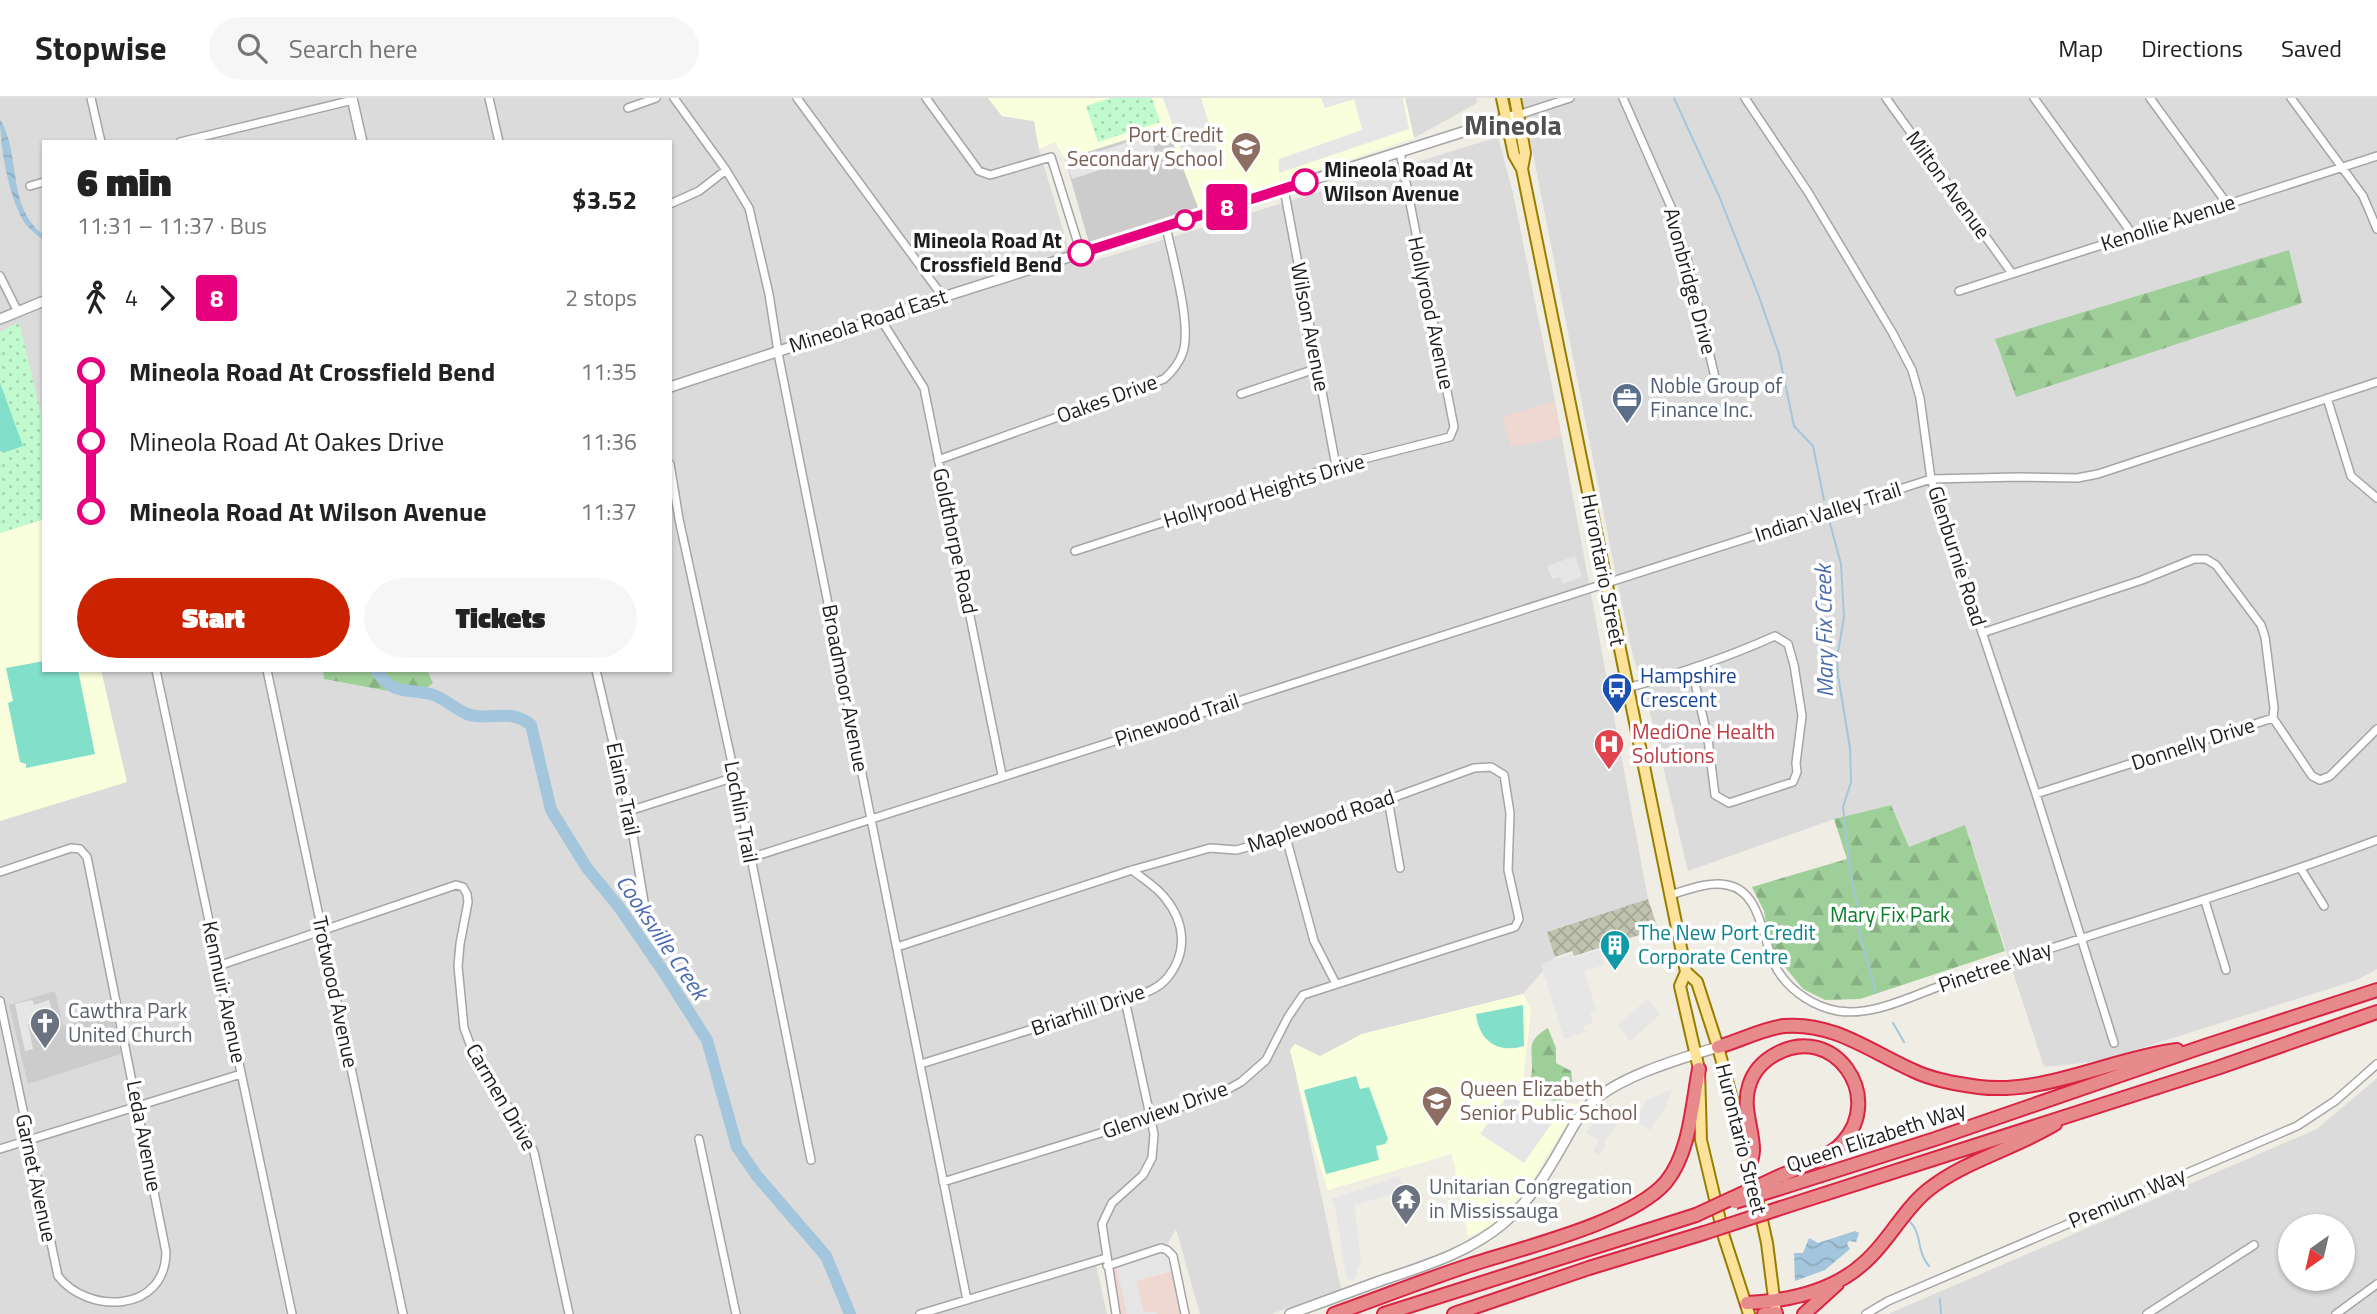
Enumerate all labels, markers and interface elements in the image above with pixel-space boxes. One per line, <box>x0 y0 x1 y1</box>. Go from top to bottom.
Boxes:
search box <box>209 17 699 80</box>
text: Stopwise <box>35 23 167 73</box>
icon: search <box>233 29 271 67</box>
text: Search here <box>289 29 418 68</box>
text: Map <box>2058 30 2103 66</box>
text: Directions <box>2141 30 2243 66</box>
text: Saved <box>2281 30 2342 66</box>
district label: Mineola <box>1464 103 1562 146</box>
place label: Port Credit Secondary School <box>1067 118 1224 174</box>
street label: Milton Avenue <box>1898 124 1999 245</box>
school or university icon: Port Credit Secondary School <box>1229 130 1263 174</box>
text: 6 min <box>77 153 171 211</box>
place label: Mineola Road At Wilson Avenue <box>1324 153 1473 209</box>
marker: Mineola Road At Wilson Avenue <box>1292 169 1318 195</box>
text: $3.52 <box>572 180 637 219</box>
line badge: 8 <box>1204 184 1250 230</box>
street label: Kenollie Avenue <box>2096 185 2239 259</box>
text: 8 <box>1220 189 1234 225</box>
street label: Avonbridge Drive <box>1656 204 1726 358</box>
text: 11:31 – 11:37 · Bus <box>77 208 267 243</box>
unlabelled marker <box>1175 210 1195 230</box>
place label: Mineola Road At Crossfield Bend <box>913 224 1062 280</box>
street label: Hollyrood Avenue <box>1400 233 1464 392</box>
marker: Mineola Road At Crossfield Bend <box>1068 240 1094 266</box>
street label: Wilson Avenue <box>1283 260 1339 394</box>
icon: walk <box>77 279 115 317</box>
icon: forward <box>148 279 186 317</box>
street label: Mineola Road East <box>784 279 951 361</box>
text: 4 <box>125 280 138 315</box>
text: 8 <box>210 280 223 316</box>
text: 2 stops <box>565 280 637 315</box>
text: Mineola Road At Crossfield Bend <box>129 352 495 391</box>
text: 11:35 <box>580 354 637 389</box>
street label: Oakes Drive <box>1052 365 1162 431</box>
place label: Noble Group of Finance Inc. <box>1650 369 1782 425</box>
office icon: Noble Group of Finance Inc. <box>1610 381 1644 425</box>
text: Mineola Road At Oakes Drive <box>129 422 444 461</box>
text: 11:36 <box>580 424 637 459</box>
street label: Hollyrood Heights Drive <box>1159 444 1368 536</box>
street label: Goldthorpe Road <box>925 465 987 617</box>
street label: Indian Valley Trail <box>1750 472 1905 550</box>
street label: Glenburnie Road <box>1920 481 1996 630</box>
street label: Hurontario Street <box>1574 491 1635 649</box>
text: Mineola Road At Wilson Avenue <box>129 492 487 531</box>
text: 11:37 <box>580 494 637 529</box>
water label: Mary Fix Creek <box>1805 562 1842 698</box>
button: Start <box>77 578 350 658</box>
button: Tickets <box>364 578 637 658</box>
street label: Broadmoor Avenue <box>814 601 878 774</box>
place label: Hampshire Crescent <box>1640 659 1737 715</box>
bus stop icon: Hampshire Crescent <box>1600 671 1634 715</box>
street label: Pinewood Trail <box>1110 684 1243 754</box>
street label: Donnelly Drive <box>2127 708 2259 778</box>
place label: MediOne Health Solutions <box>1632 715 1775 771</box>
hospital icon: MediOne Health Solutions <box>1592 727 1626 771</box>
street label: Elaine Trail <box>598 739 649 838</box>
street label: Lochlin Trail <box>716 758 768 866</box>
street label: Maplewood Road <box>1243 780 1399 860</box>
water label: Cooksville Creek <box>607 867 719 1009</box>
park label: Mary Fix Park <box>1830 898 1950 930</box>
street label: Trotwood Avenue <box>304 913 368 1071</box>
place label: The New Port Credit Corporate Centre <box>1638 916 1816 972</box>
street label: Kenmuir Avenue <box>194 918 256 1066</box>
building icon: The New Port Credit Corporate Centre <box>1598 928 1632 972</box>
street label: Pinetree Way <box>1934 932 2056 1000</box>
street label: Briarhill Drive <box>1026 975 1149 1044</box>
place label: Cawthra Park United Church <box>68 994 192 1050</box>
church icon: Cawthra Park United Church <box>28 1006 62 1050</box>
street label: Carmen Drive <box>458 1037 546 1156</box>
street label: Hurontario Street <box>1708 1060 1776 1218</box>
street label: Glenview Drive <box>1097 1072 1232 1147</box>
place label: Queen Elizabeth Senior Public School <box>1460 1072 1638 1128</box>
street label: Leda Avenue <box>119 1078 171 1194</box>
school or university icon: Queen Elizabeth Senior Public School <box>1420 1084 1454 1128</box>
street label: Queen Elizabeth Way <box>1782 1092 1970 1180</box>
street label: Garnet Avenue <box>8 1111 66 1245</box>
street label: Premium Way <box>2063 1158 2190 1236</box>
place label: Unitarian Congregation in Mississauga <box>1429 1170 1632 1226</box>
temple icon: Unitarian Congregation in Mississauga <box>1389 1182 1423 1226</box>
north arrow <box>2278 1214 2356 1292</box>
map controls <box>2278 1214 2355 1291</box>

